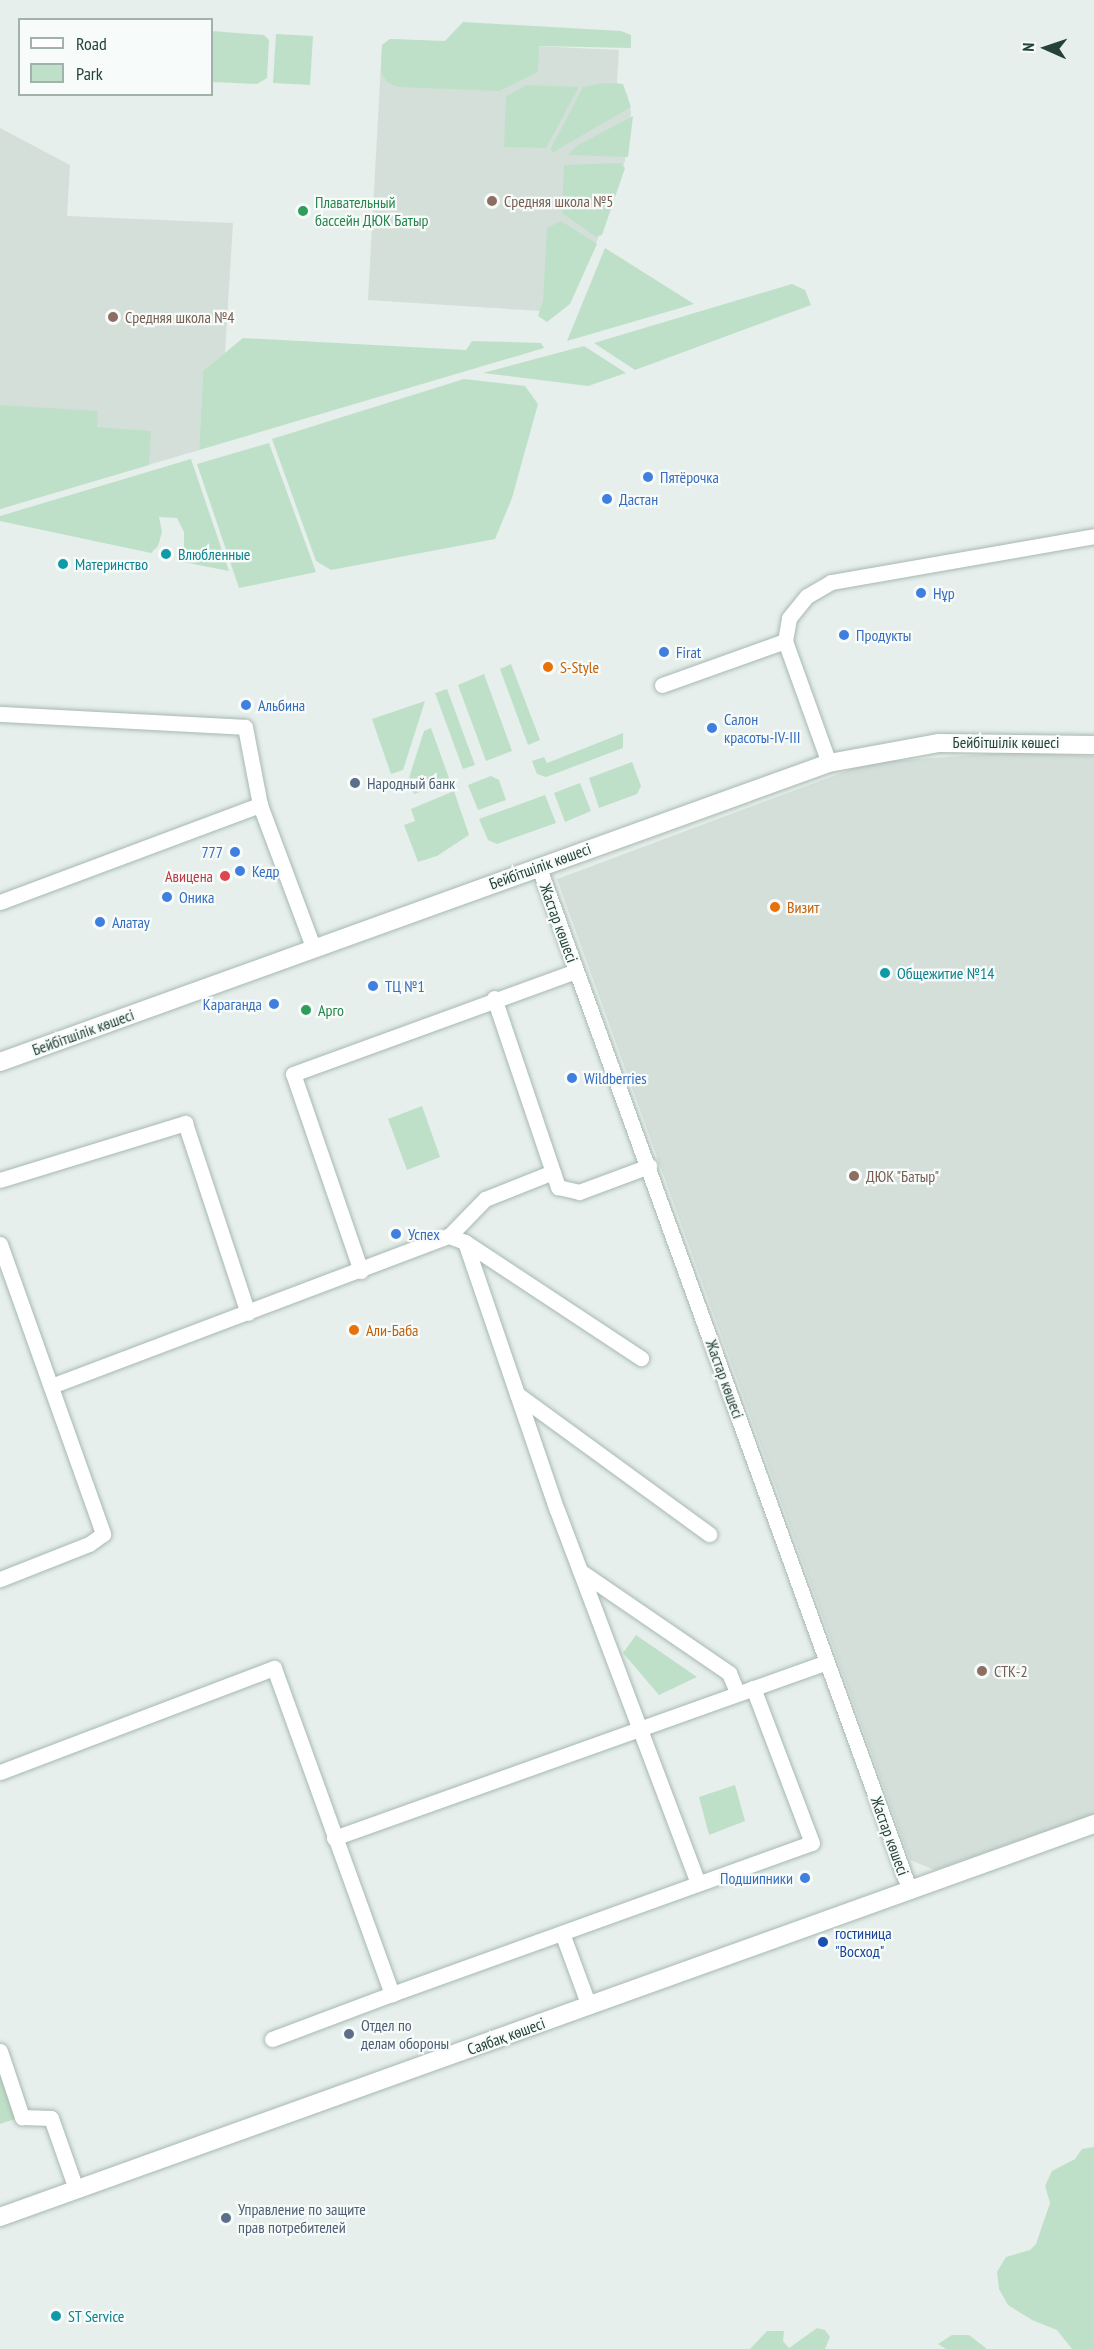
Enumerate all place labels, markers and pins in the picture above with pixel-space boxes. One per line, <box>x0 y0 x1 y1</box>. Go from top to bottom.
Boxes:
place label: Средняя школа №5 <box>504 191 614 211</box>
place label: Плавательный бассейн ДЮК Батыр <box>315 192 429 230</box>
marker: Средняя школа №5 <box>485 194 499 208</box>
marker: Плавательный бассейн ДЮК Батыр <box>296 204 310 218</box>
place label: Средняя школа №4 <box>125 307 235 327</box>
marker: Средняя школа №4 <box>106 310 120 324</box>
place label: Пятёрочка <box>660 467 719 487</box>
marker: Пятёрочка <box>641 470 655 484</box>
place label: Дастан <box>619 489 658 509</box>
marker: Дастан <box>600 492 614 506</box>
place label: Влюбленные <box>178 544 250 564</box>
marker: Влюбленные <box>159 547 173 561</box>
place label: Материнство <box>75 554 148 574</box>
marker: Материнство <box>56 557 70 571</box>
place label: Нұр <box>933 583 955 603</box>
marker: Нұр <box>914 586 928 600</box>
place label: Продукты <box>856 625 911 645</box>
marker: Продукты <box>837 628 851 642</box>
place label: Firat <box>676 642 701 662</box>
marker: Firat <box>657 645 671 659</box>
place label: S-Style <box>560 657 599 677</box>
marker: S-Style <box>541 660 555 674</box>
place label: Альбина <box>258 695 305 715</box>
marker: Альбина <box>239 698 253 712</box>
place label: Салон красоты-IV-III <box>724 709 800 747</box>
marker: Салон красоты-IV-III <box>705 721 719 735</box>
place label: Народный банк <box>367 773 455 793</box>
marker: Народный банк <box>348 776 362 790</box>
place label: 777 <box>201 842 223 862</box>
marker: 777 <box>228 845 242 859</box>
place label: Кедр <box>252 861 279 881</box>
marker: Кедр <box>233 864 247 878</box>
place label: Авицена <box>165 866 213 886</box>
marker: Авицена <box>218 869 232 883</box>
place label: Оника <box>179 887 214 907</box>
marker: Оника <box>160 890 174 904</box>
place label: Визит <box>787 897 819 917</box>
marker: Визит <box>768 900 782 914</box>
place label: Алатау <box>112 912 150 932</box>
marker: Алатау <box>93 915 107 929</box>
place label: Общежитие №14 <box>897 963 994 983</box>
marker: Общежитие №14 <box>878 966 892 980</box>
place label: ТЦ №1 <box>385 976 425 996</box>
marker: ТЦ №1 <box>366 979 380 993</box>
place label: Караганда <box>203 994 262 1014</box>
marker: Караганда <box>267 997 281 1011</box>
place label: Арго <box>318 1000 344 1020</box>
marker: Арго <box>299 1003 313 1017</box>
place label: Wildberries <box>584 1068 647 1088</box>
marker: Wildberries <box>565 1071 579 1085</box>
place label: ДЮК "Батыр" <box>866 1166 940 1186</box>
marker: ДЮК "Батыр" <box>847 1169 861 1183</box>
place label: Успех <box>408 1224 440 1244</box>
marker: Успех <box>389 1227 403 1241</box>
place label: Али-Баба <box>366 1320 418 1340</box>
marker: Али-Баба <box>347 1323 361 1337</box>
place label: СТК-2 <box>994 1661 1028 1681</box>
marker: СТК-2 <box>975 1664 989 1678</box>
place label: Подшипники <box>720 1868 793 1888</box>
marker: Подшипники <box>798 1871 812 1885</box>
place label: гостиница "Восход" <box>835 1923 892 1961</box>
marker: гостиница "Восход" <box>816 1935 830 1949</box>
place label: Отдел по делам обороны <box>361 2015 449 2053</box>
marker: Отдел по делам обороны <box>342 2027 356 2041</box>
place label: Управление по защите прав потребителей <box>238 2199 366 2237</box>
marker: Управление по защите прав потребителей <box>219 2211 233 2225</box>
place label: ST Service <box>68 2306 125 2326</box>
marker: ST Service <box>49 2309 63 2323</box>

